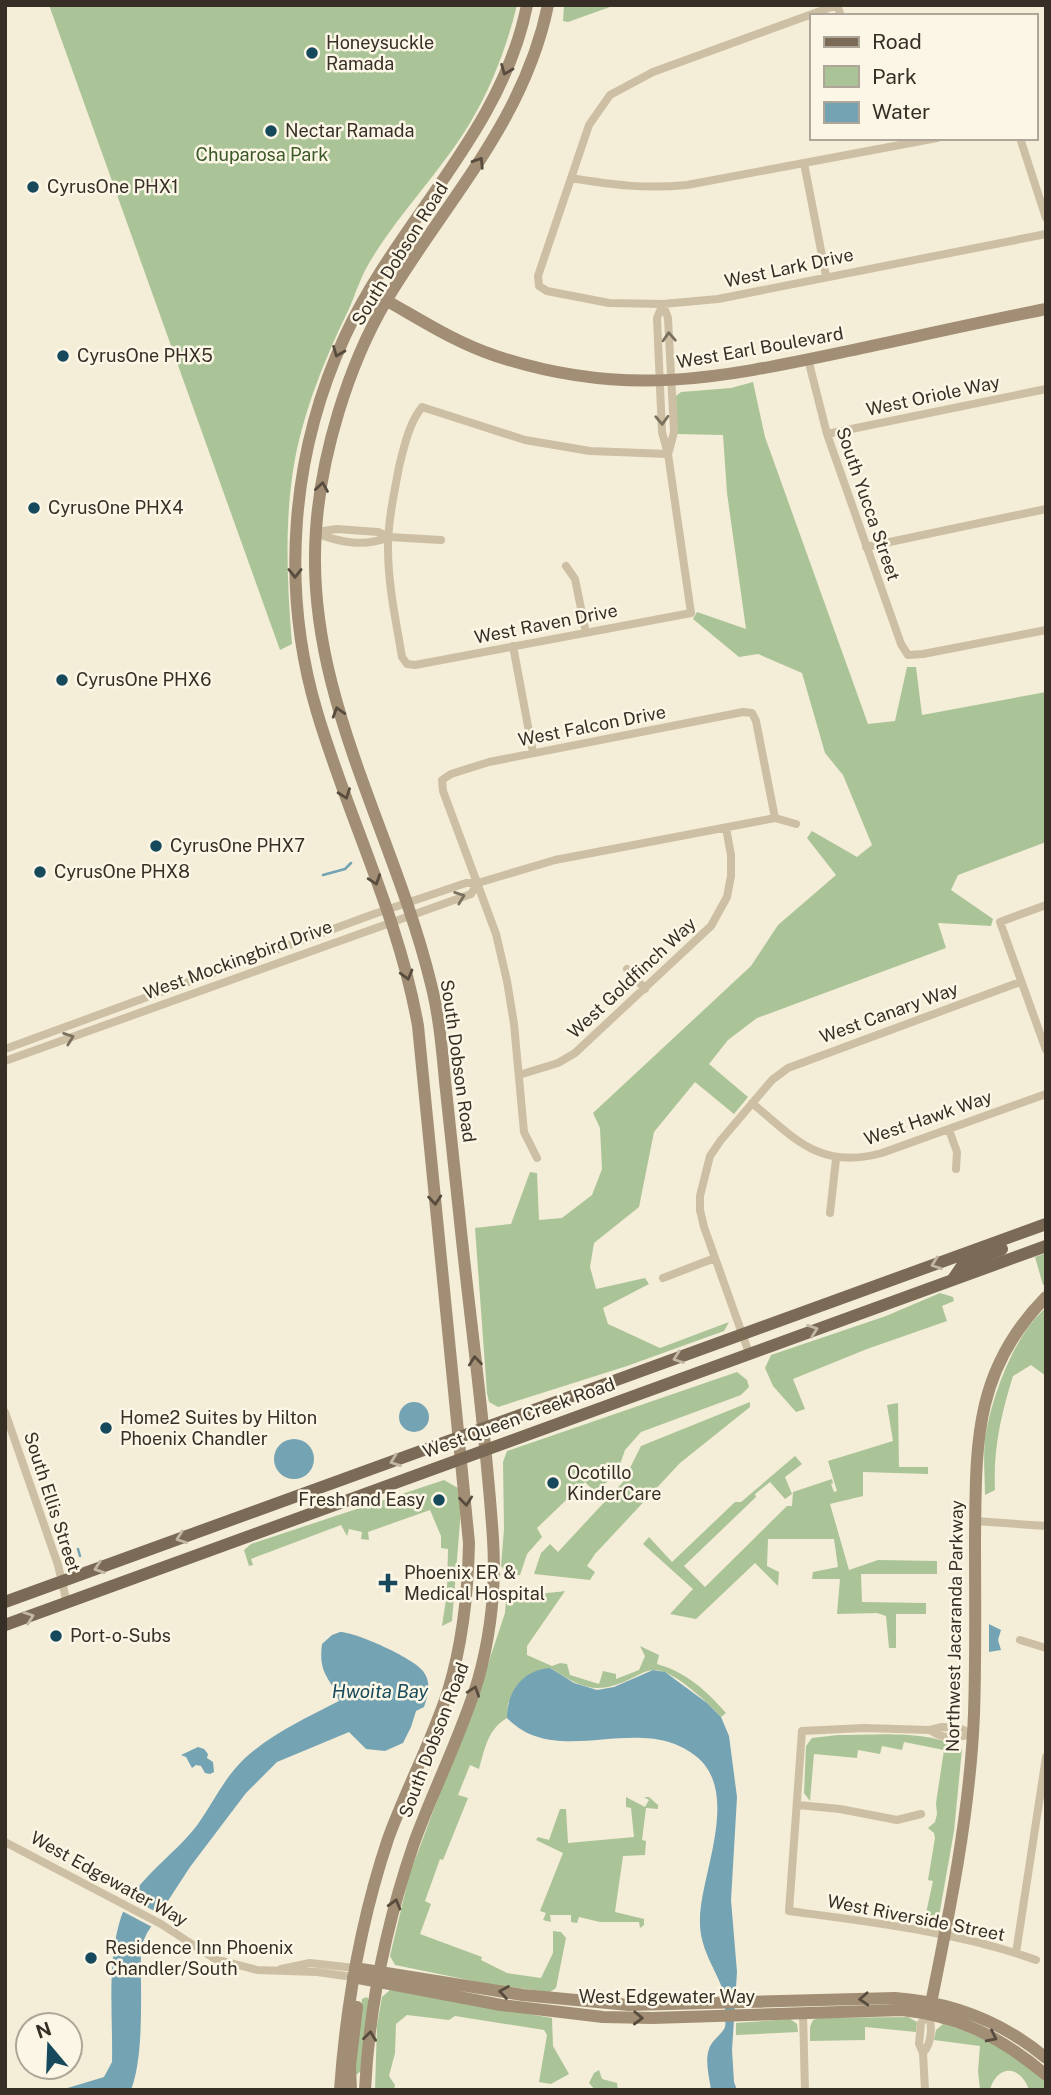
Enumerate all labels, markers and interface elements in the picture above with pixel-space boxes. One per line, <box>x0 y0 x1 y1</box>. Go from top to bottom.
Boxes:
legend <box>810 14 1037 140</box>
text: Road <box>872 29 922 54</box>
place label: Honeysuckle Ramada <box>326 32 434 74</box>
marker: Honeysuckle Ramada <box>304 45 320 61</box>
one-way arrow <box>501 64 515 76</box>
text: Park <box>872 64 917 89</box>
text: Water <box>872 99 930 124</box>
place label: Nectar Ramada <box>285 120 414 141</box>
marker: Nectar Ramada <box>263 123 279 139</box>
park label: Chuparosa Park <box>196 144 328 165</box>
one-way arrow <box>471 157 483 170</box>
place label: CyrusOne PHX1 <box>47 176 179 197</box>
street label: South Dobson Road <box>347 178 452 329</box>
marker: CyrusOne PHX1 <box>25 179 41 195</box>
street label: West Lark Drive <box>722 244 855 291</box>
street label: West Earl Boulevard <box>675 322 845 373</box>
one-way arrow <box>662 332 677 343</box>
place label: CyrusOne PHX5 <box>77 345 213 366</box>
one-way arrow <box>333 345 347 357</box>
marker: CyrusOne PHX5 <box>55 348 71 364</box>
street label: West Oriole Way <box>864 371 1002 420</box>
one-way arrow <box>654 415 669 426</box>
street label: South Yucca Street <box>832 424 905 583</box>
one-way arrow <box>314 481 329 493</box>
place label: CyrusOne PHX4 <box>48 497 184 518</box>
marker: CyrusOne PHX4 <box>26 500 42 516</box>
one-way arrow <box>287 569 303 579</box>
street label: West Raven Drive <box>473 599 619 648</box>
place label: CyrusOne PHX6 <box>76 669 211 690</box>
marker: CyrusOne PHX6 <box>54 672 70 688</box>
street label: West Falcon Drive <box>516 701 668 750</box>
one-way arrow <box>332 706 347 718</box>
one-way arrow <box>337 788 351 800</box>
place label: CyrusOne PHX7 <box>170 835 305 856</box>
marker: CyrusOne PHX7 <box>148 838 164 854</box>
place label: CyrusOne PHX8 <box>54 861 190 882</box>
marker: CyrusOne PHX8 <box>32 864 48 880</box>
one-way arrow <box>367 873 381 885</box>
one-way arrow <box>453 891 465 905</box>
street label: West Goldfinch Way <box>563 913 700 1042</box>
street label: West Mockingbird Drive <box>141 916 335 1003</box>
one-way arrow <box>399 969 413 981</box>
street label: South Dobson Road <box>437 978 480 1144</box>
street label: West Canary Way <box>817 978 961 1047</box>
one-way arrow <box>63 1032 75 1046</box>
street label: West Hawk Way <box>861 1086 995 1149</box>
one-way arrow <box>427 1195 442 1206</box>
one-way arrow <box>930 1256 942 1270</box>
one-way arrow <box>806 1324 818 1338</box>
one-way arrow <box>672 1350 684 1364</box>
one-way arrow <box>467 1355 482 1367</box>
street label: West Queen Creek Road <box>420 1373 618 1462</box>
place label: Home2 Suites by Hilton Phoenix Chandler <box>120 1407 317 1449</box>
marker: Home2 Suites by Hilton Phoenix Chandler <box>98 1420 114 1436</box>
street label: South Ellis Street <box>20 1429 85 1575</box>
one-way arrow <box>390 1453 402 1467</box>
place label: Ocotillo KinderCare <box>567 1462 662 1504</box>
marker: Ocotillo KinderCare <box>545 1475 561 1491</box>
place label: Fresh and Easy <box>298 1489 425 1510</box>
marker: Fresh and Easy <box>431 1492 447 1508</box>
one-way arrow <box>458 1495 473 1506</box>
street label: Northwest Jacaranda Parkway <box>942 1499 967 1752</box>
one-way arrow <box>176 1530 188 1544</box>
one-way arrow <box>94 1560 106 1574</box>
place label: Phoenix ER & Medical Hospital <box>404 1562 545 1604</box>
marker: Phoenix ER & Medical Hospital <box>378 1573 398 1593</box>
one-way arrow <box>23 1611 35 1625</box>
place label: Port-o-Subs <box>70 1625 171 1646</box>
marker: Port-o-Subs <box>48 1628 64 1644</box>
street label: South Dobson Road <box>394 1659 473 1820</box>
water label: Hwoita Bay <box>332 1680 429 1702</box>
one-way arrow <box>466 1685 480 1698</box>
street label: West Edgewater Way <box>27 1827 192 1931</box>
street label: West Riverside Street <box>825 1890 1007 1945</box>
one-way arrow <box>387 1899 401 1911</box>
place label: Residence Inn Phoenix Chandler/South <box>105 1937 294 1979</box>
marker: Residence Inn Phoenix Chandler/South <box>83 1950 99 1966</box>
one-way arrow <box>498 1985 510 2000</box>
street label: West Edgewater Way <box>579 1986 756 2007</box>
one-way arrow <box>858 1991 869 2006</box>
one-way arrow <box>633 2010 644 2025</box>
north arrow <box>14 2011 84 2081</box>
text: N <box>33 2017 54 2043</box>
one-way arrow <box>985 2028 997 2042</box>
one-way arrow <box>362 2030 377 2042</box>

